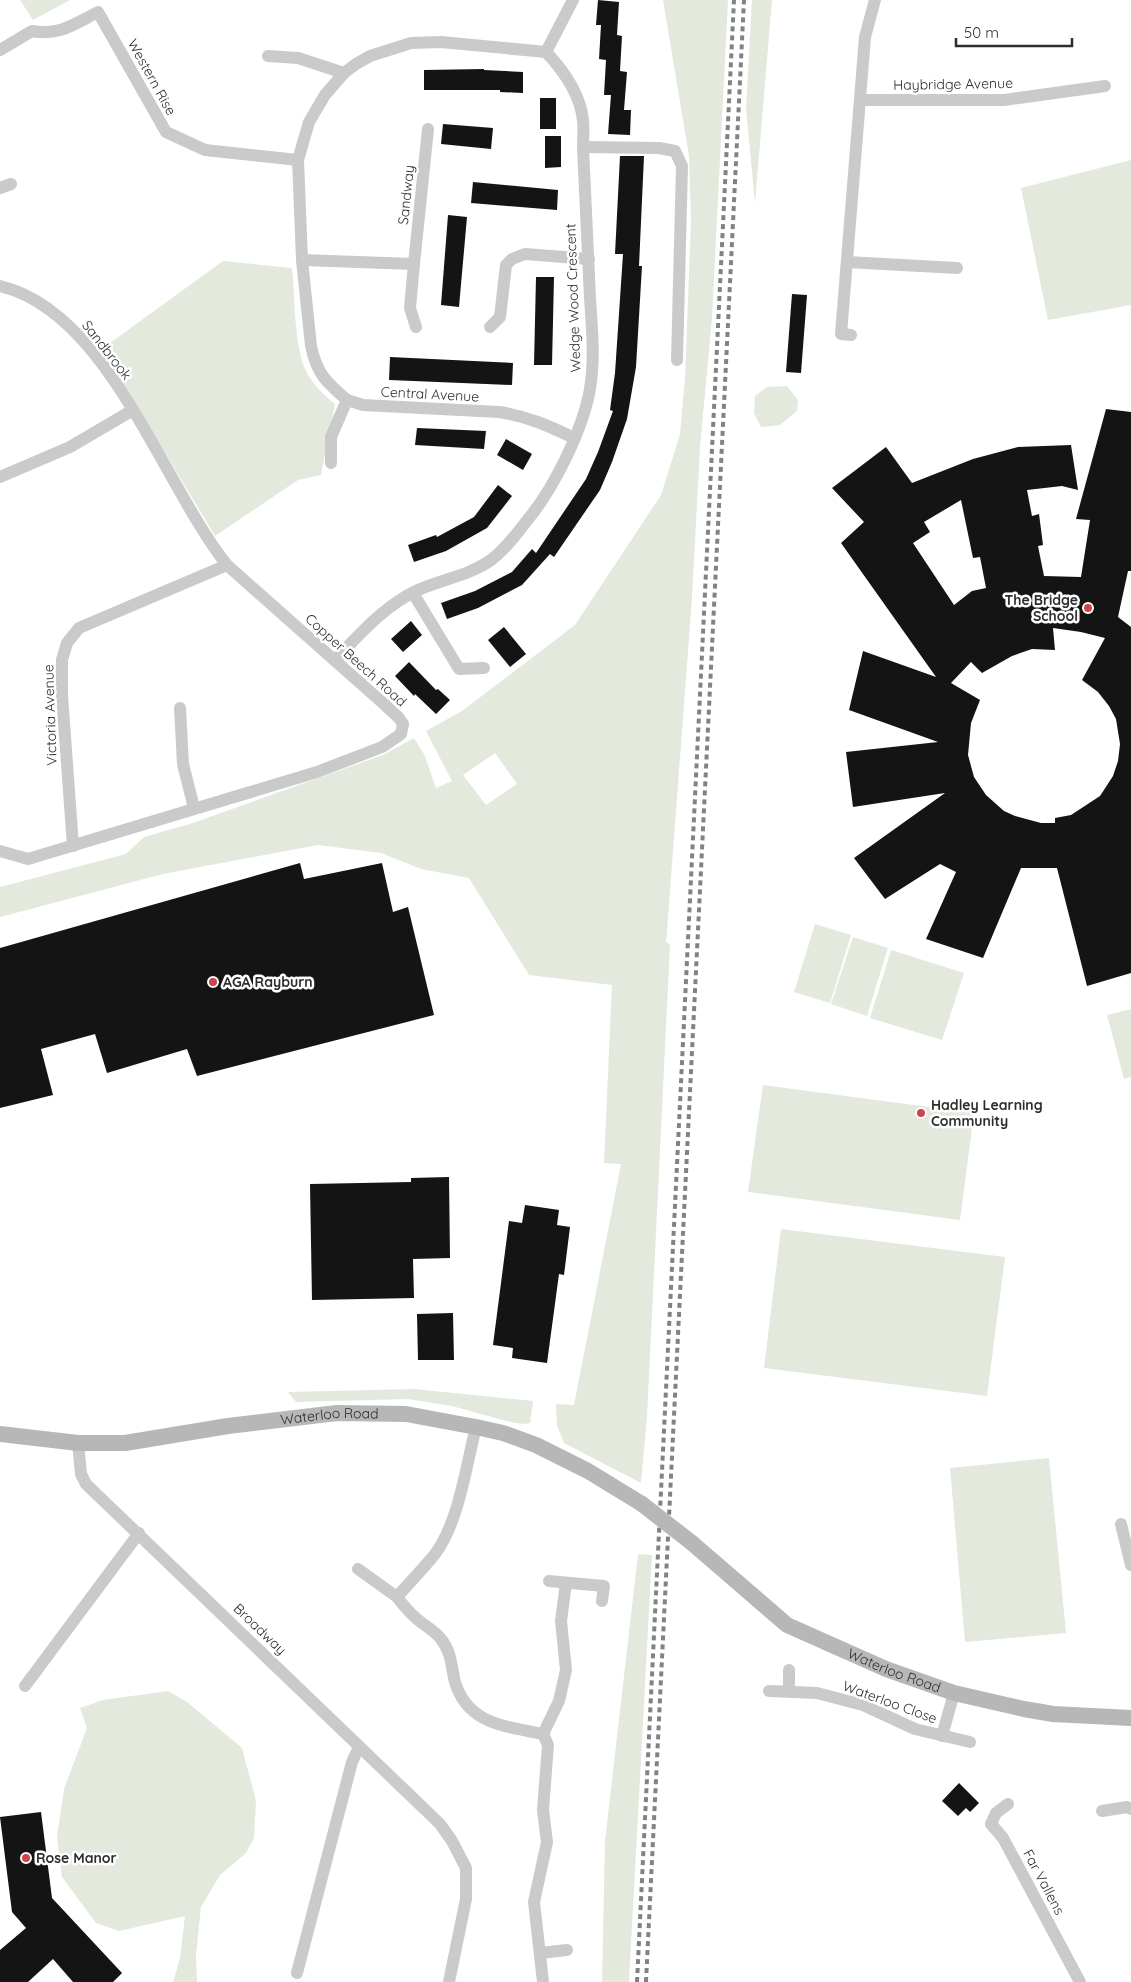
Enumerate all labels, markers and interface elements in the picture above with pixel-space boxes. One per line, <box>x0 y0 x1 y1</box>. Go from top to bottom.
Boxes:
scale bar <box>956 15 1072 47</box>
text: 50 m <box>964 23 999 42</box>
street label: Western Rise <box>124 36 180 118</box>
street label: Haybridge Avenue <box>893 74 1013 94</box>
street label: Sandway <box>394 164 418 226</box>
street label: Wedge Wood Crescent <box>561 223 585 373</box>
street label: Sandbrook <box>78 317 136 383</box>
street label: Central Avenue <box>380 382 480 406</box>
place label: The Bridge School <box>1005 591 1078 625</box>
marker: The Bridge School <box>1082 602 1094 614</box>
street label: Copper Beech Road <box>302 610 410 710</box>
street label: Victoria Avenue <box>39 664 61 766</box>
place label: AGA Rayburn <box>223 973 313 991</box>
marker: AGA Rayburn <box>207 976 219 988</box>
place label: Hadley Learning Community <box>931 1096 1043 1130</box>
marker: Hadley Learning Community <box>915 1107 927 1119</box>
street label: Waterloo Road <box>279 1404 379 1429</box>
street label: Broadway <box>230 1599 290 1659</box>
street label: Waterloo Road <box>845 1644 943 1697</box>
street label: Waterloo Close <box>840 1677 940 1727</box>
street label: Far Vallens <box>1019 1846 1069 1918</box>
place label: Rose Manor <box>36 1849 117 1867</box>
marker: Rose Manor <box>20 1852 32 1864</box>

